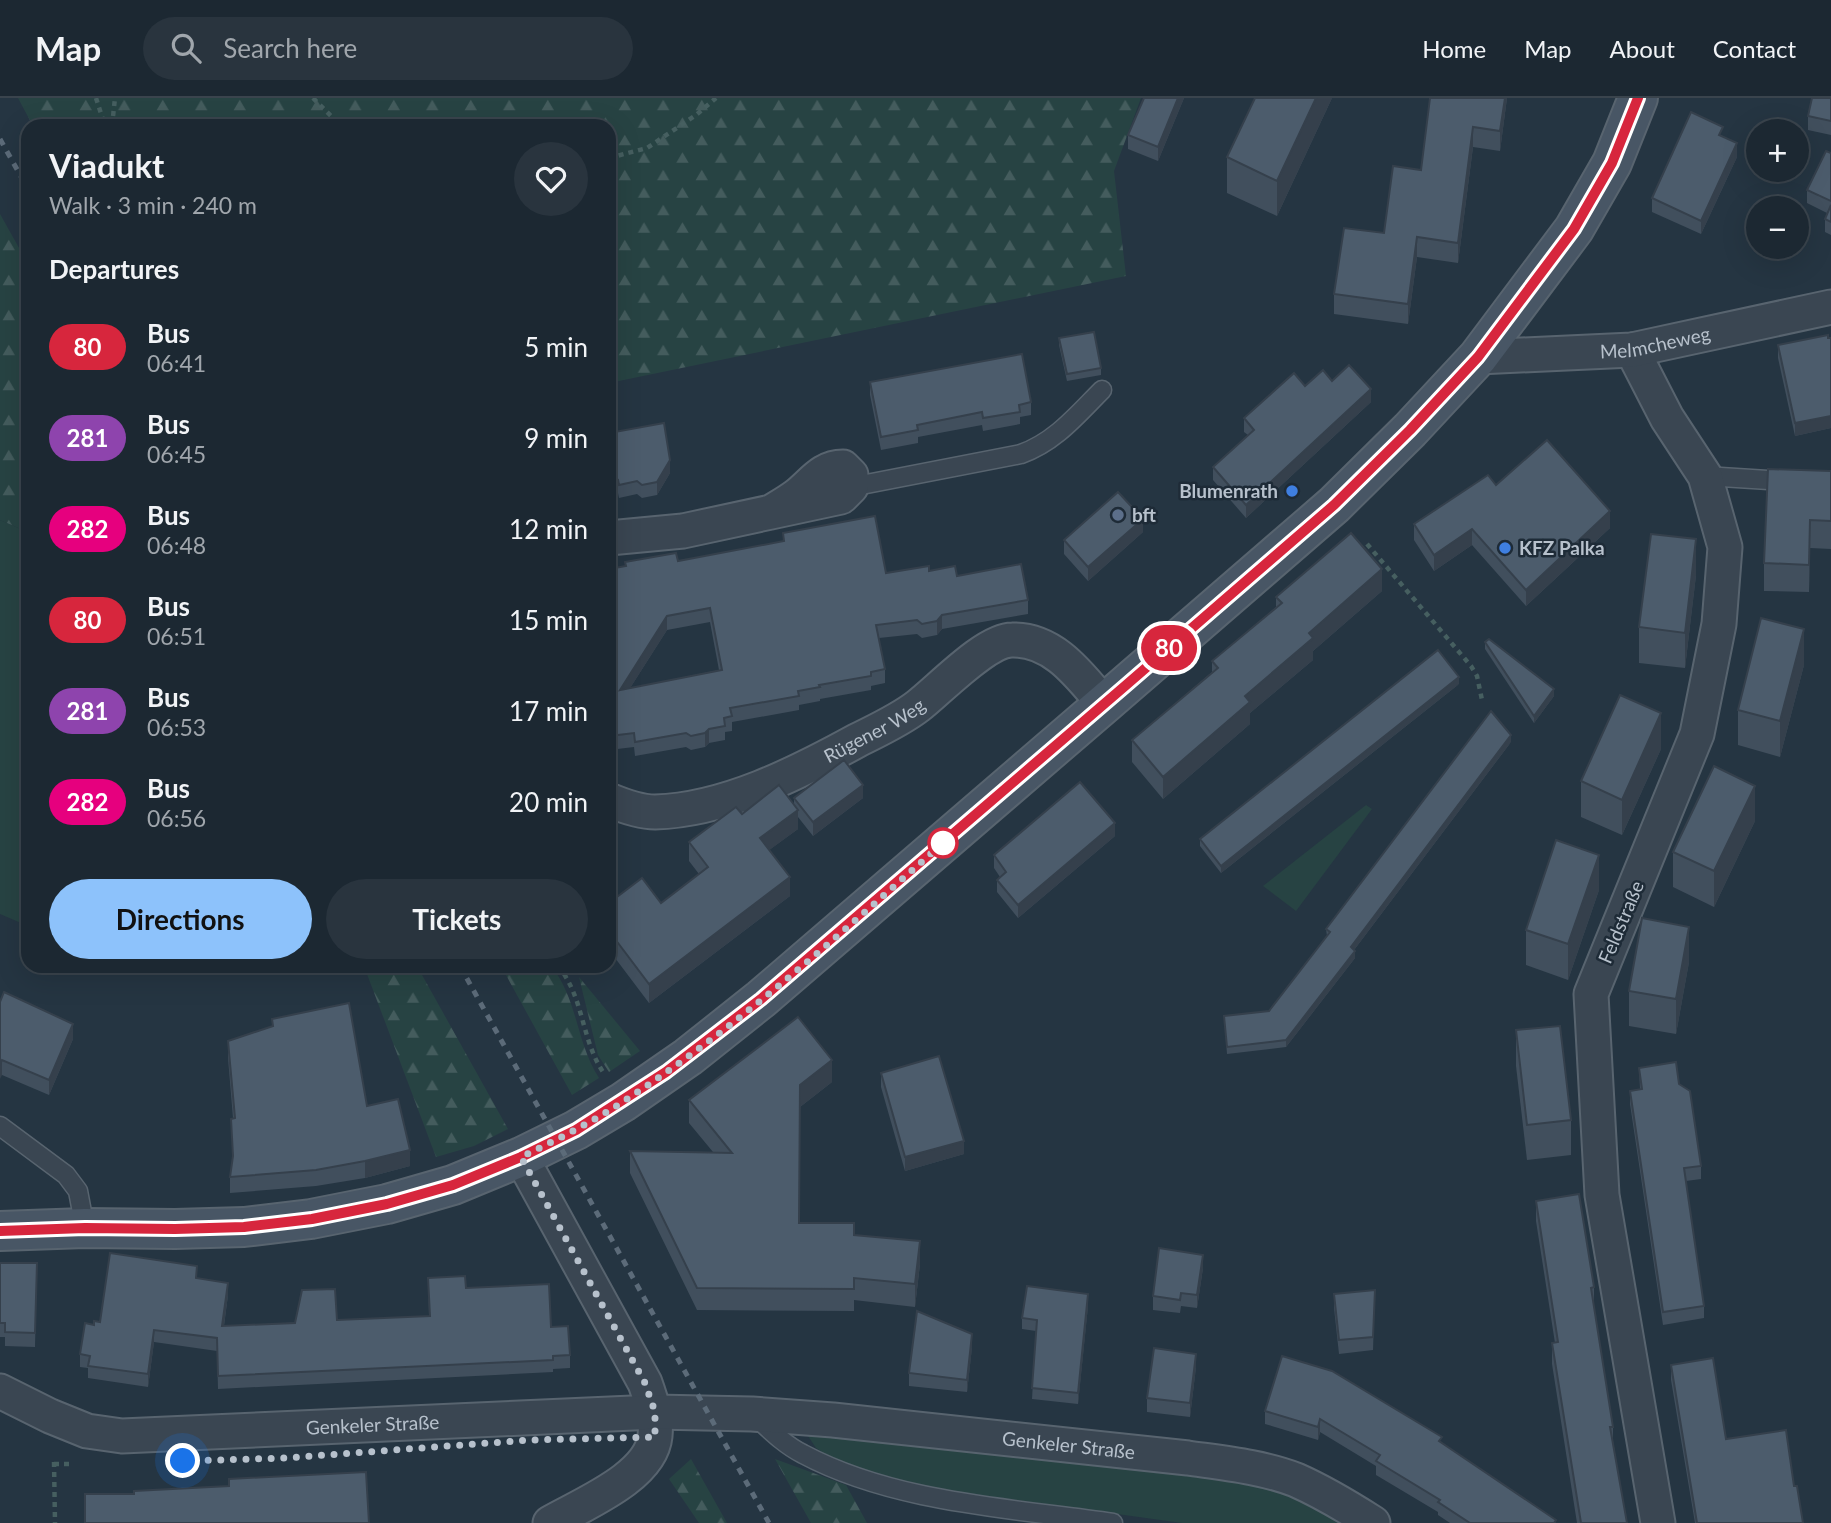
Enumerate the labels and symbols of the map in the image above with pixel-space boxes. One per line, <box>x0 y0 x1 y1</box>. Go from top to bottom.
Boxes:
street label: Melmcheweg <box>1599 321 1712 362</box>
place label: Blumenrath <box>1179 479 1278 502</box>
marker: Blumenrath <box>1284 483 1300 499</box>
place label: bft <box>1132 503 1157 526</box>
marker: bft <box>1110 507 1126 523</box>
place label: KFZ Palka <box>1519 536 1605 559</box>
marker: KFZ Palka <box>1497 540 1513 556</box>
line badge: 80 <box>1138 625 1200 671</box>
street label: Rügener Weg <box>820 693 929 767</box>
unlabelled marker <box>928 828 958 858</box>
street label: Feldstraße <box>1593 877 1648 967</box>
street label: Genkeler Straße <box>305 1410 440 1439</box>
street label: Genkeler Straße <box>1001 1426 1136 1463</box>
your location <box>165 1443 200 1478</box>

